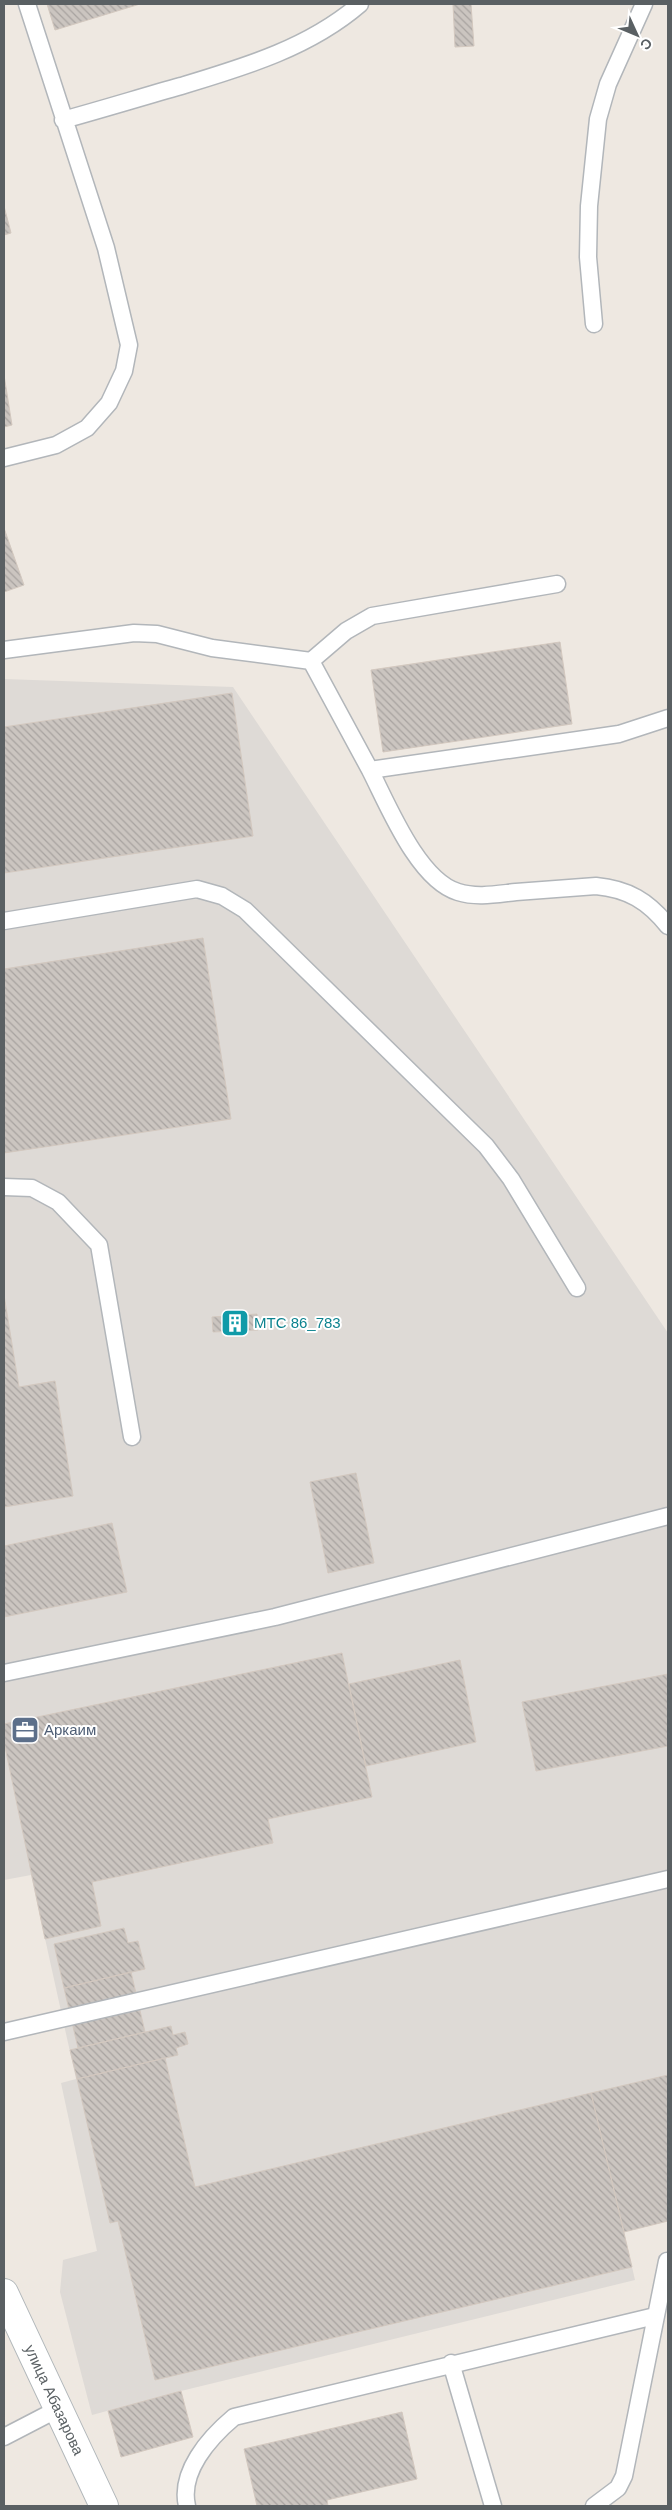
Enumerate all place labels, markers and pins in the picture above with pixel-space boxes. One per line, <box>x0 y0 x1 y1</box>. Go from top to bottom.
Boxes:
building icon: МТС 86_783 <box>220 1308 250 1338</box>
place label: МТС 86_783 <box>254 1314 341 1331</box>
office icon: Аркаим <box>10 1715 40 1745</box>
place label: Аркаим <box>44 1721 96 1738</box>

